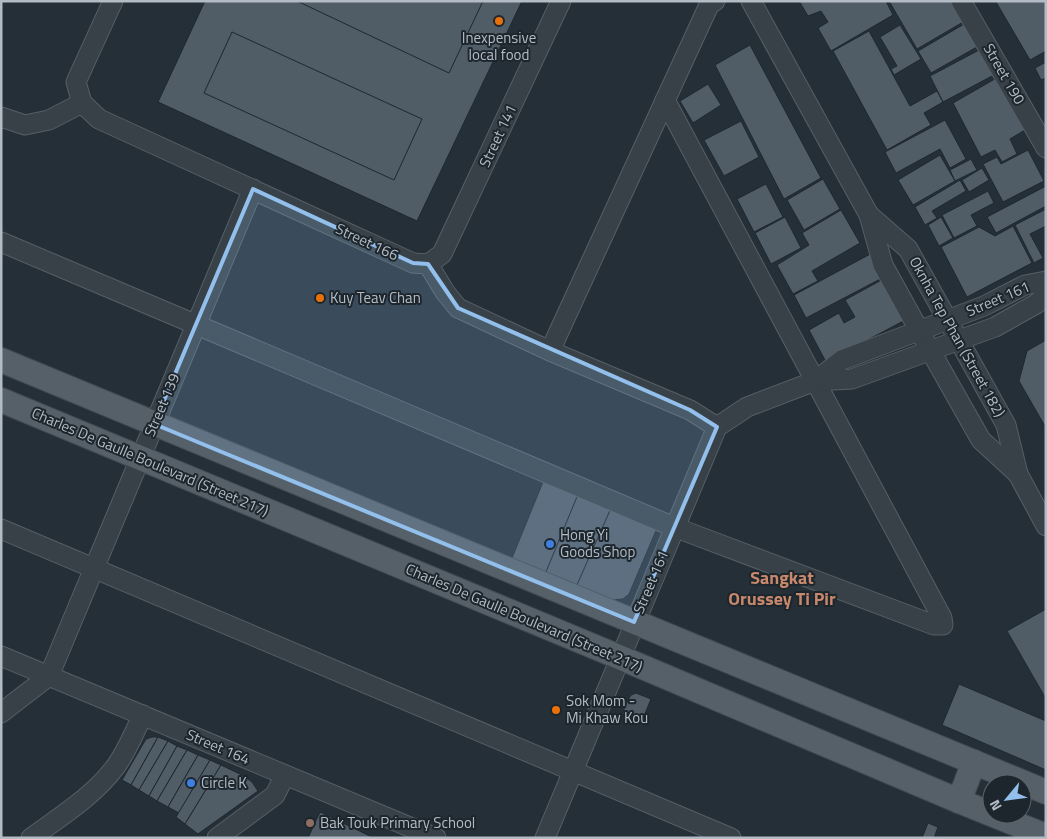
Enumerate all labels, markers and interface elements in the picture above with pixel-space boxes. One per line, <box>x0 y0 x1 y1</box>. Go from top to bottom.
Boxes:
marker: Inexpensive local food <box>493 15 505 27</box>
place label: Inexpensive local food <box>462 26 536 66</box>
street label: Street 190 <box>978 39 1031 109</box>
street label: Street 141 <box>473 100 522 171</box>
street label: Street 166 <box>332 217 403 266</box>
street label: Oknha Tep Phan (Street 182) <box>904 252 1011 421</box>
street label: Street 161 <box>962 275 1033 322</box>
place label: Kuy Teav Chan <box>330 286 421 309</box>
marker: Kuy Teav Chan <box>314 292 326 304</box>
street label: Street 139 <box>138 369 185 440</box>
street label: Charles De Gaulle Boulevard (Street 217) <box>28 401 272 522</box>
place label: Hong Yi Goods Shop <box>560 523 635 563</box>
marker: Hong Yi Goods Shop <box>544 538 556 550</box>
street label: Street 161 <box>627 546 674 617</box>
street label: Charles De Gaulle Boulevard (Street 217) <box>402 557 646 678</box>
district label: Sangkat Orussey Ti Pir <box>728 564 836 612</box>
place label: Sok Mom - Mi Khaw Kou <box>566 689 648 729</box>
marker: Sok Mom - Mi Khaw Kou <box>550 704 562 716</box>
street label: Street 164 <box>183 723 254 770</box>
place label: Circle K <box>201 771 247 794</box>
north arrow <box>982 774 1032 824</box>
marker: Circle K <box>185 777 197 789</box>
text: N <box>984 796 1007 815</box>
place label: Bak Touk Primary School <box>320 811 475 834</box>
marker: Bak Touk Primary School <box>304 817 316 829</box>

